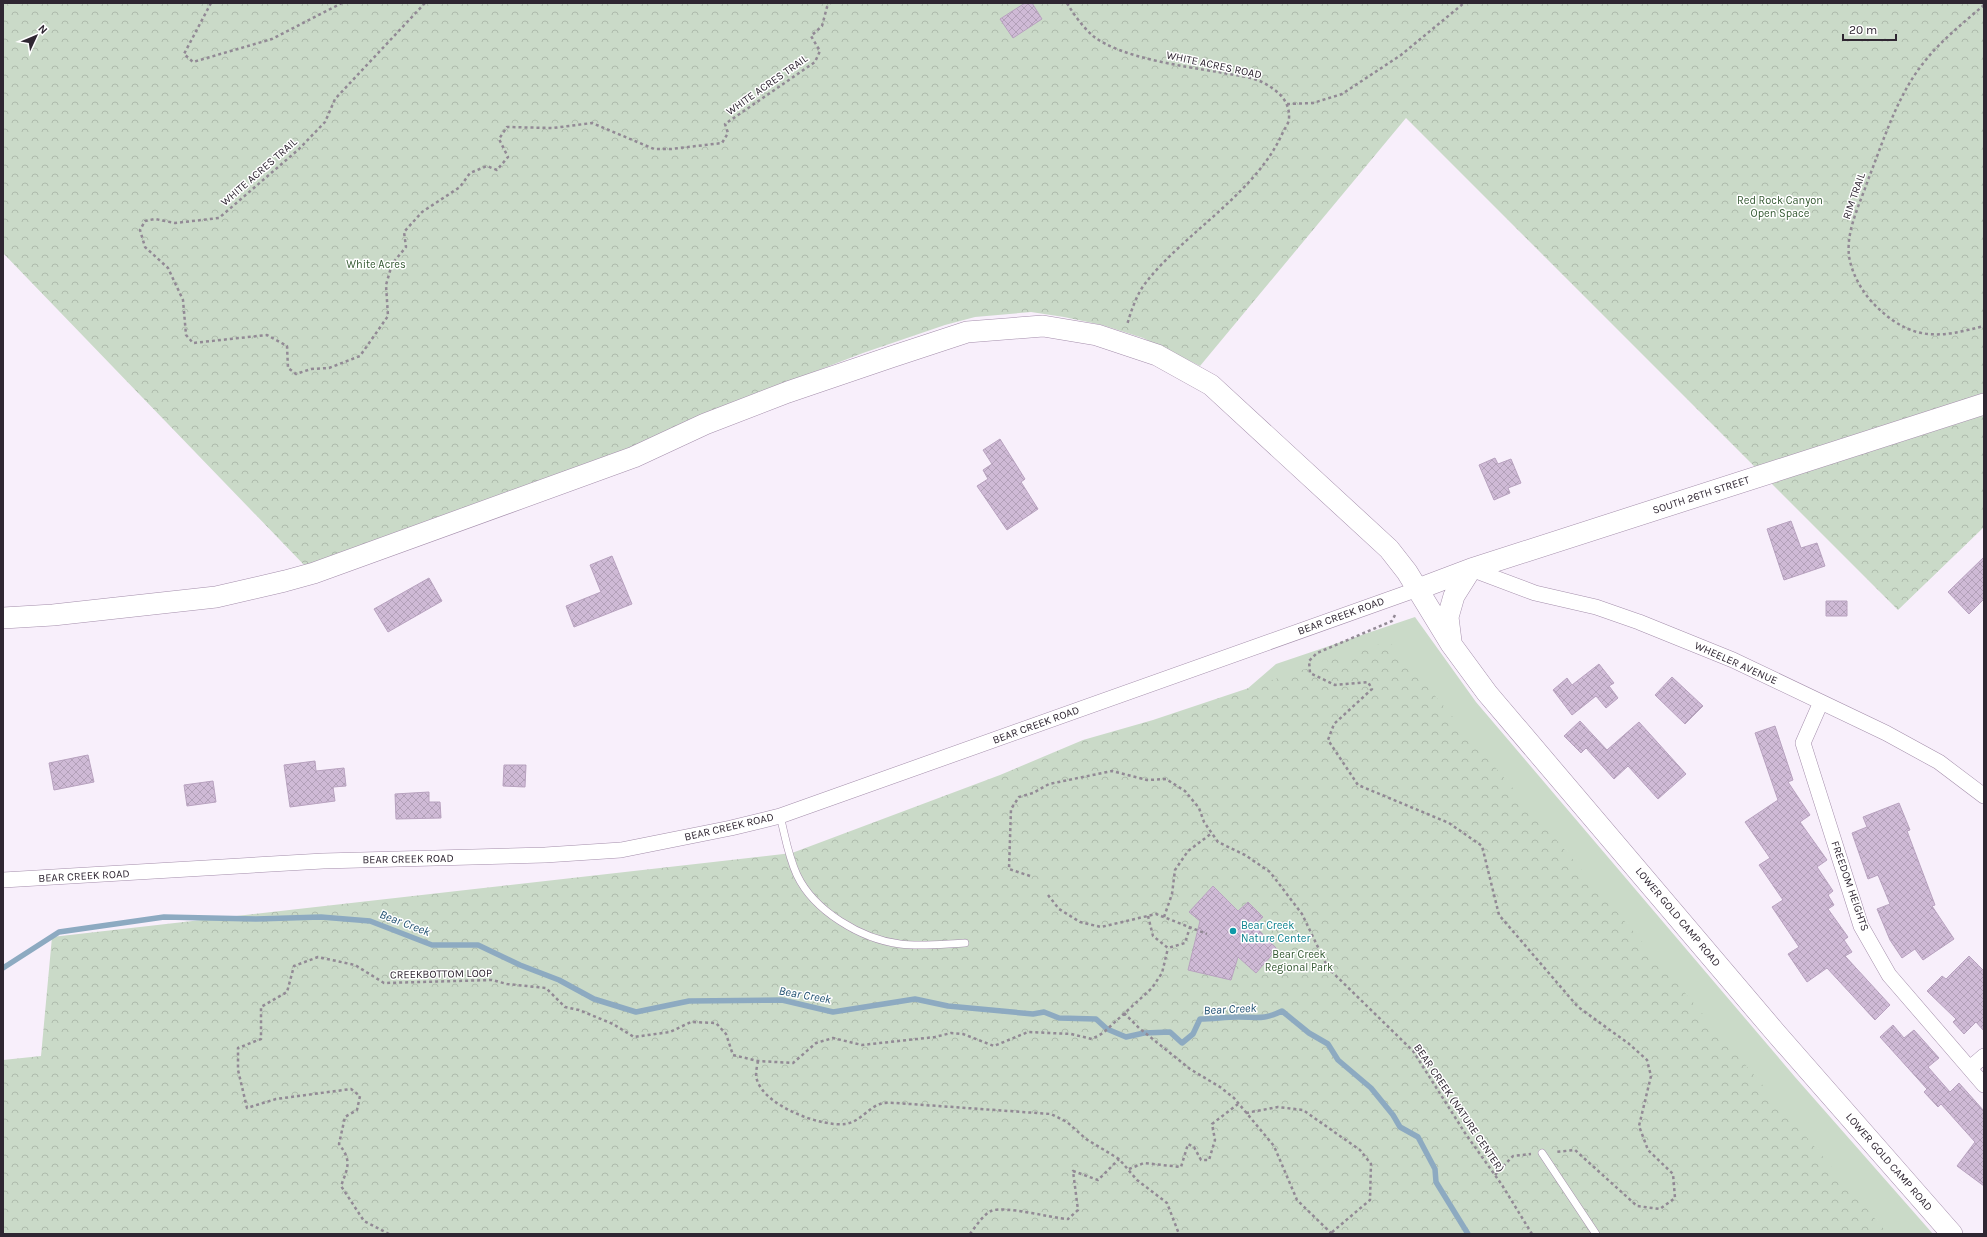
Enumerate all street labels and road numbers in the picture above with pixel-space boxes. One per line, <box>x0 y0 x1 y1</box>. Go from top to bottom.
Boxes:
street label: WHITE ACRES ROAD <box>1165 49 1263 81</box>
street label: WHITE ACRES TRAIL <box>724 51 811 118</box>
street label: WHITE ACRES TRAIL <box>218 135 300 209</box>
street label: RIM TRAIL <box>1840 170 1868 221</box>
street label: SOUTH 26TH STREET <box>1651 473 1752 517</box>
street label: BEAR CREEK ROAD <box>1296 594 1386 638</box>
street label: WHEELER AVENUE <box>1692 639 1780 687</box>
street label: BEAR CREEK ROAD <box>991 703 1081 747</box>
street label: BEAR CREEK ROAD <box>683 810 775 844</box>
street label: FREEDOM HEIGHTS <box>1828 839 1872 933</box>
street label: BEAR CREEK ROAD <box>362 852 454 866</box>
street label: LOWER GOLD CAMP ROAD <box>1633 865 1723 969</box>
street label: BEAR CREEK ROAD <box>38 867 130 885</box>
street label: CREEKBOTTOM LOOP <box>390 967 492 981</box>
street label: BEAR CREEK (NATURE CENTER) <box>1411 1041 1507 1175</box>
street label: LOWER GOLD CAMP ROAD <box>1843 1110 1935 1214</box>

